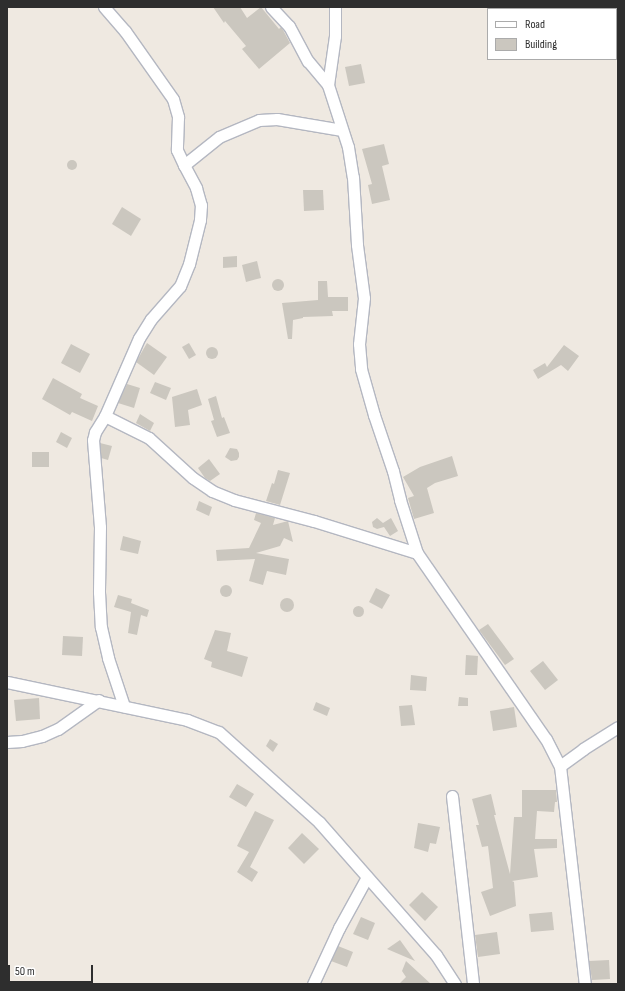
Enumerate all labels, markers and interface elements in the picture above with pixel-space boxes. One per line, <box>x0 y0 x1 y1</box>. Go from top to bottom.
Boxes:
legend <box>487 8 617 60</box>
text: Road <box>525 17 545 32</box>
text: Building <box>525 37 557 52</box>
scale bar <box>10 957 95 983</box>
text: 50 m <box>15 964 35 979</box>

